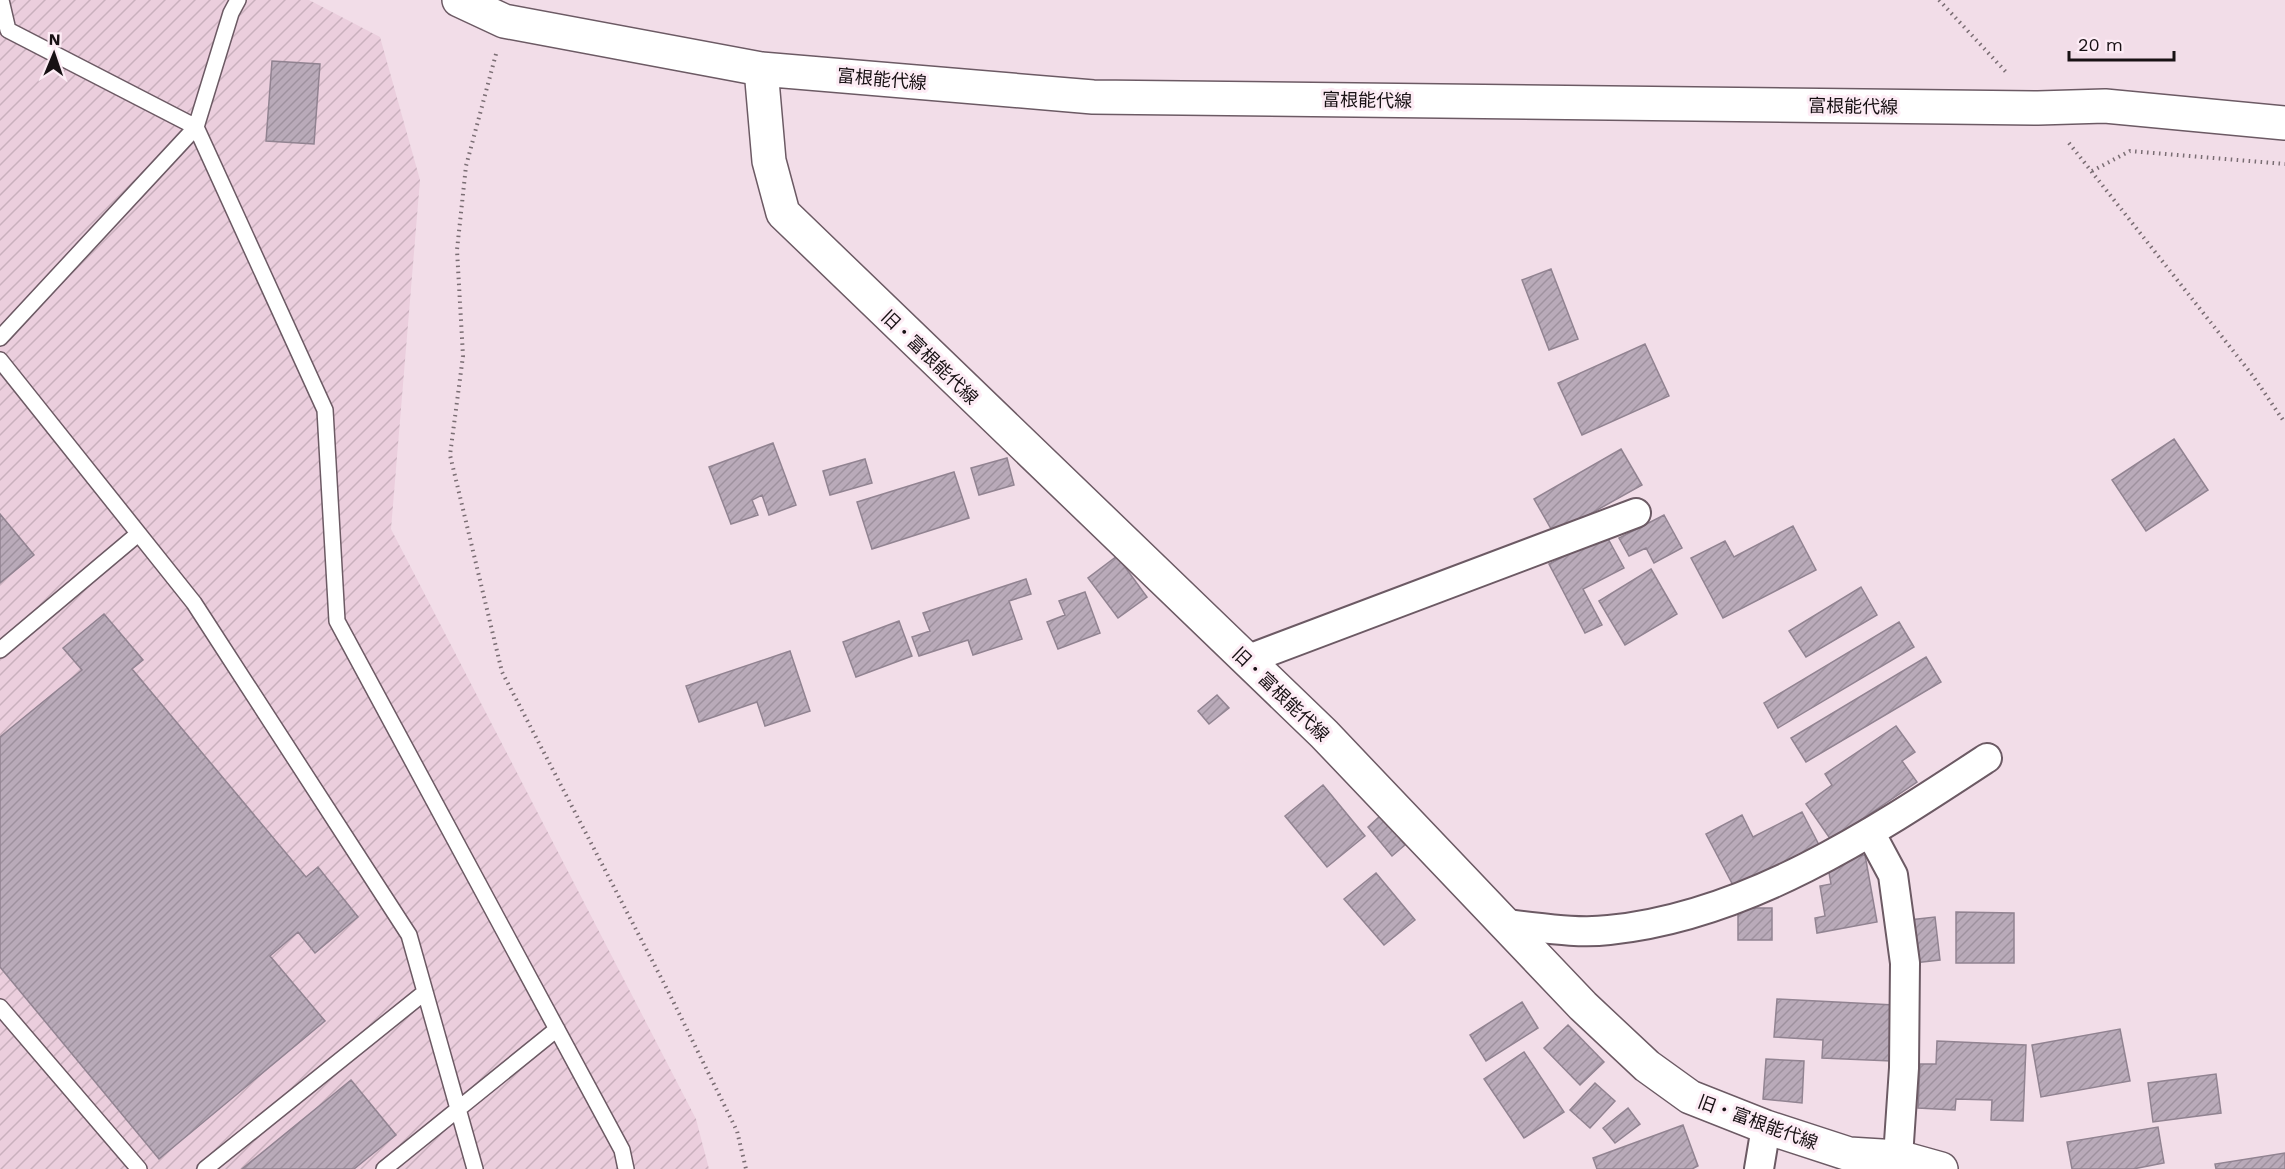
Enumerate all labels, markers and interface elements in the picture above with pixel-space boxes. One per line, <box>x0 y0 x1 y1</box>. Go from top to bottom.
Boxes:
north arrow <box>24 24 84 84</box>
scale bar <box>2069 24 2174 62</box>
text: N <box>48 30 61 49</box>
text: 20 m <box>2078 34 2123 55</box>
street label: 富根能代線 <box>836 65 928 93</box>
street label: 富根能代線 <box>1322 89 1412 111</box>
street label: 富根能代線 <box>1808 95 1898 117</box>
street label: 旧・富根能代線 <box>877 306 983 408</box>
street label: 旧・富根能代線 <box>1228 643 1334 745</box>
street label: 旧・富根能代線 <box>1695 1091 1821 1153</box>

